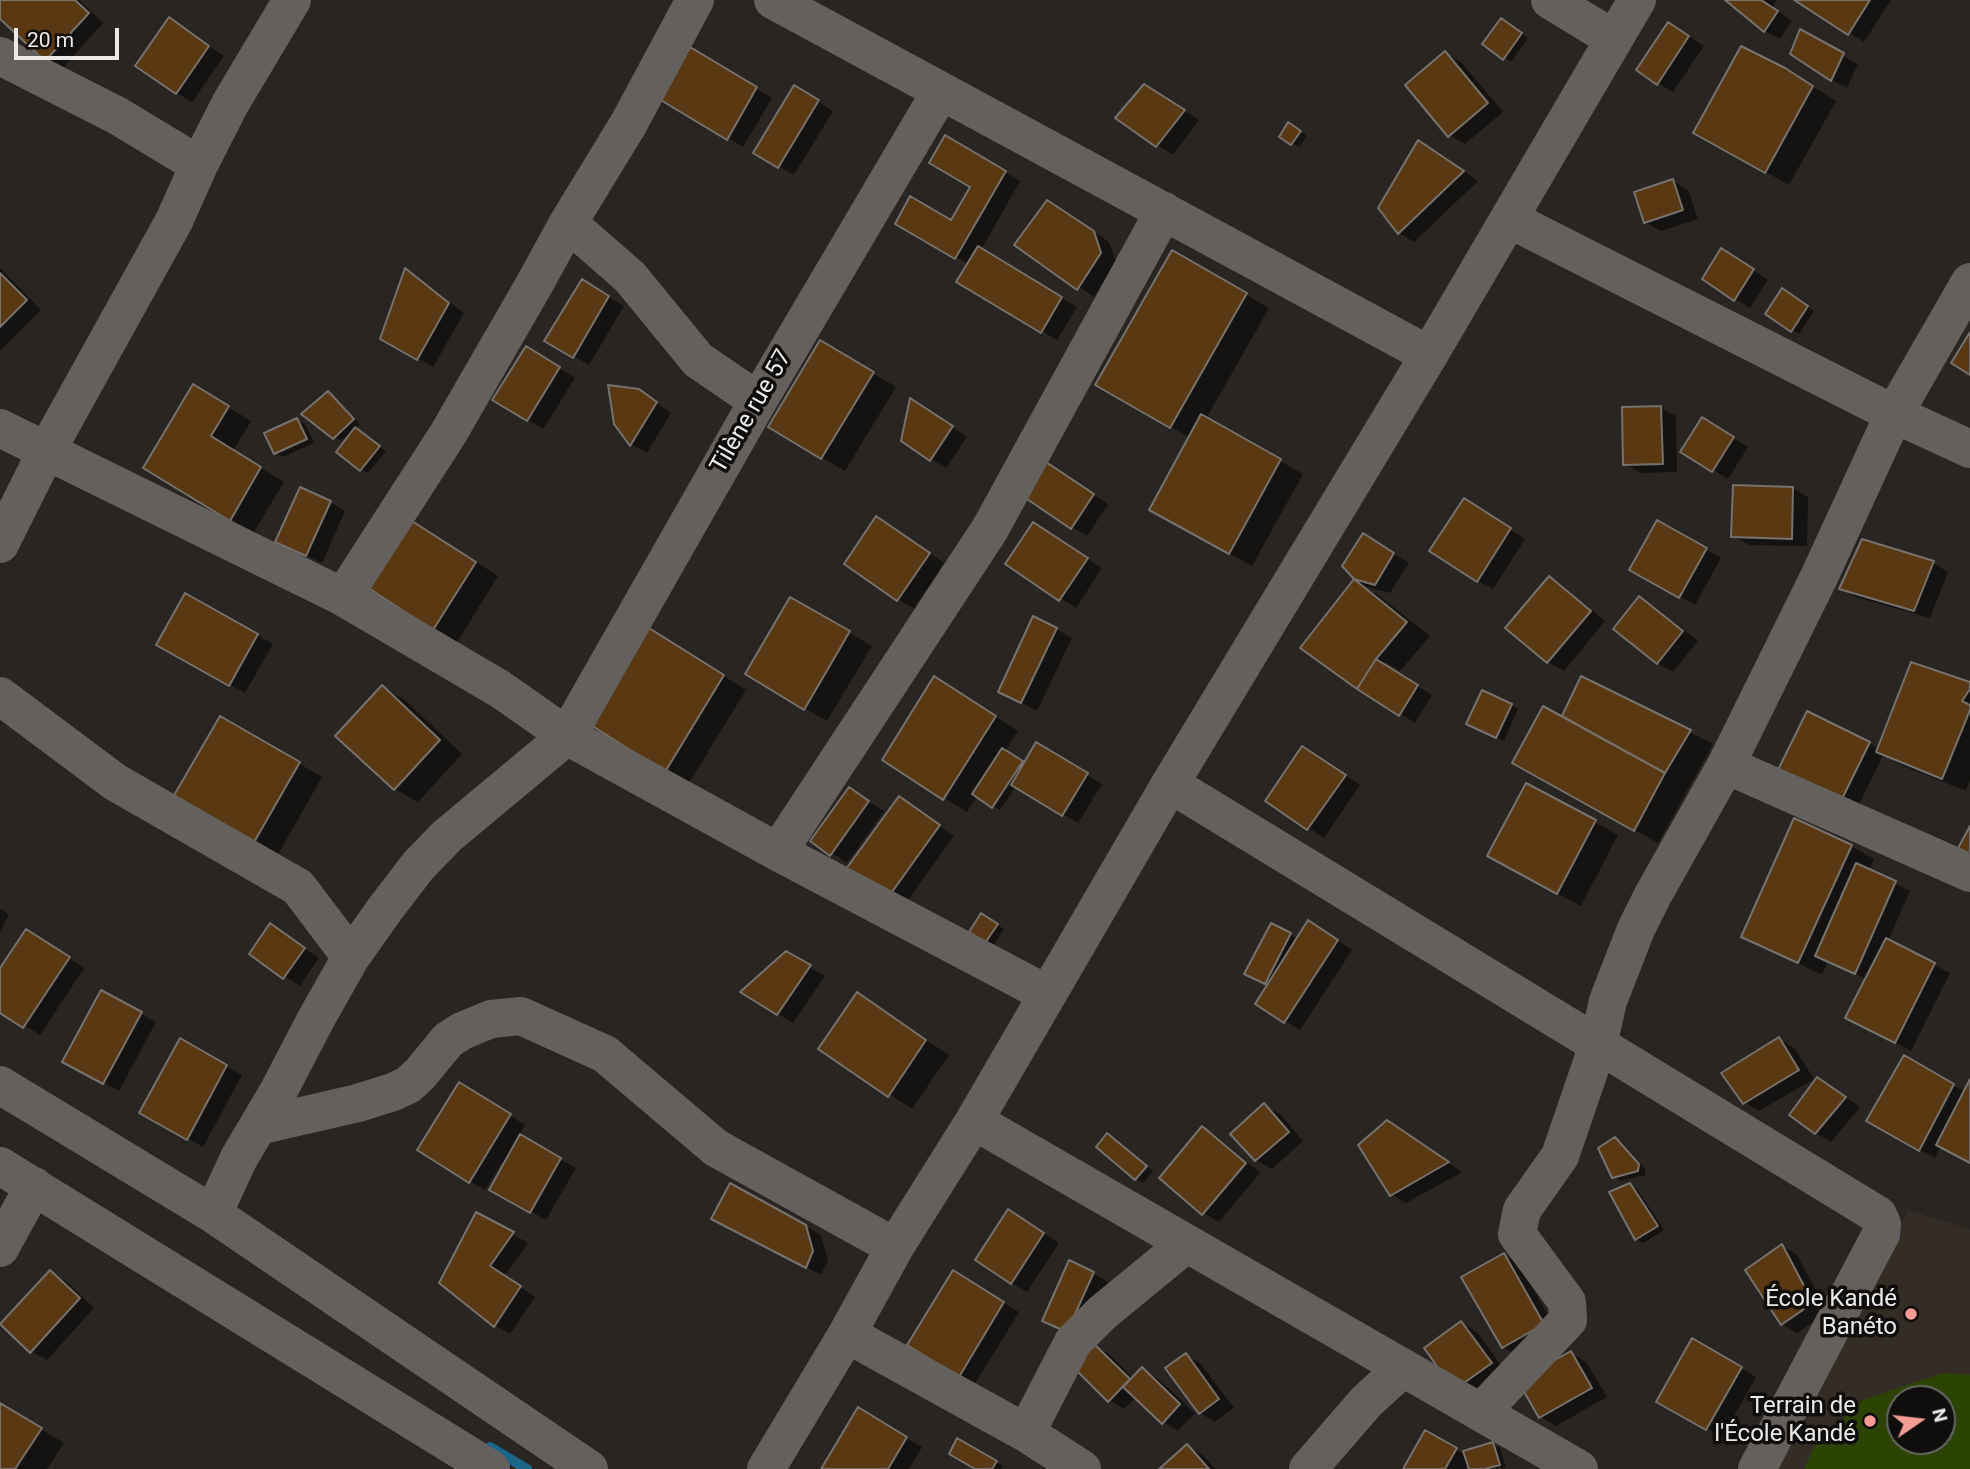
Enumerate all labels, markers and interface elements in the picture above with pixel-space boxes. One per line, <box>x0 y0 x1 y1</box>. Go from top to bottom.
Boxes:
scale bar <box>18 14 122 58</box>
text: 20 m <box>27 28 74 52</box>
street label: Tilène rue 57 <box>705 345 799 479</box>
place label: École Kandé Banéto <box>1765 1286 1897 1342</box>
marker: École Kandé Banéto <box>1903 1306 1919 1322</box>
north arrow <box>1886 1385 1956 1455</box>
place label: Terrain de l'École Kandé <box>1714 1393 1856 1449</box>
text: N <box>1927 1406 1953 1425</box>
marker: Terrain de l'École Kandé <box>1862 1413 1878 1429</box>

